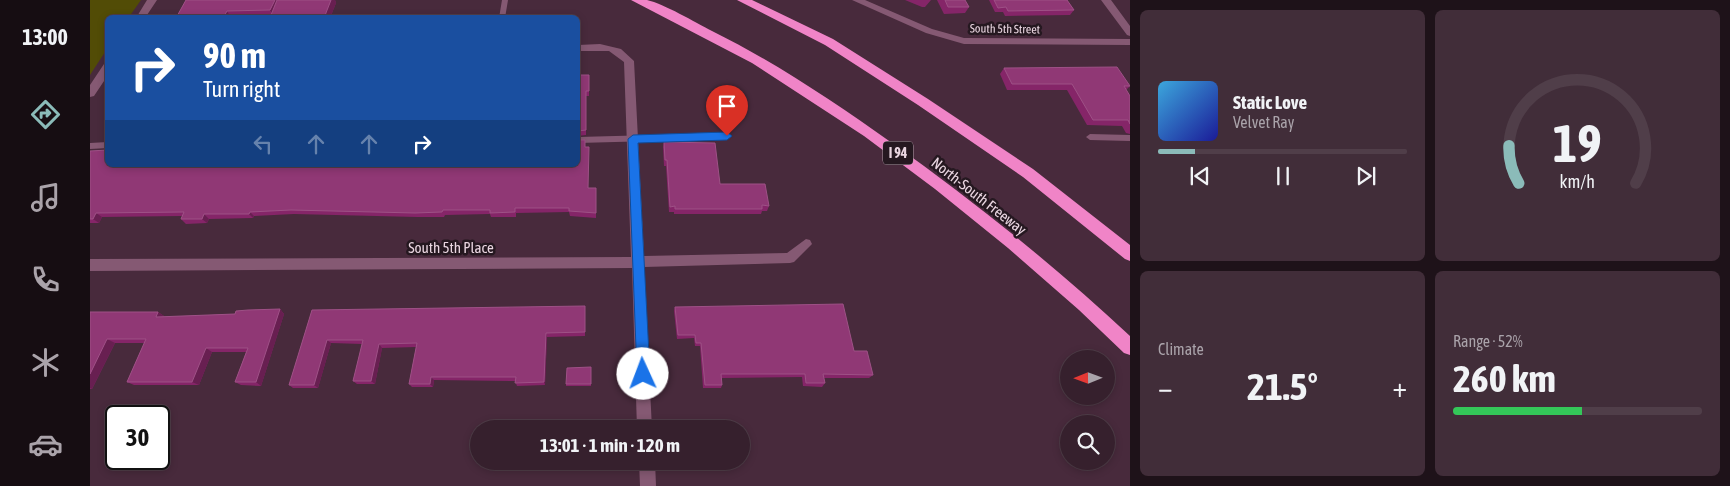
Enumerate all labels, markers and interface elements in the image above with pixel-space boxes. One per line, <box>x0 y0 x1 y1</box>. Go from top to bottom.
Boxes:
street label: South 5th Street <box>970 21 1041 37</box>
text: 13:00 <box>22 24 68 50</box>
icon: right <box>120 35 185 100</box>
text: 90 m <box>203 35 266 75</box>
text: Turn right <box>203 76 280 102</box>
pin <box>706 85 748 136</box>
text: Static Love <box>1233 91 1307 113</box>
icon: arrive <box>713 92 741 120</box>
icon: directions <box>28 97 63 132</box>
text: Velvet Ray <box>1233 113 1294 131</box>
text: 19 <box>1553 113 1602 173</box>
icon: left <box>249 130 277 158</box>
icon: ahead <box>302 130 330 158</box>
icon: ahead <box>355 130 383 158</box>
icon: right <box>408 130 436 158</box>
road number: I 94 <box>883 142 913 164</box>
street label: North-South Freeway <box>928 154 1030 238</box>
icon: previous <box>1186 162 1214 190</box>
icon: pause <box>1269 162 1297 190</box>
icon: next <box>1352 162 1380 190</box>
text: km/h <box>1560 171 1595 192</box>
icon: music <box>28 180 63 215</box>
street label: South 5th Place <box>408 239 494 256</box>
icon: phone <box>28 262 63 297</box>
text: Range · 52% <box>1453 332 1523 350</box>
text: Climate <box>1158 340 1204 358</box>
icon: climate <box>28 345 63 380</box>
position arrow <box>616 347 668 399</box>
north arrow <box>1060 350 1115 405</box>
map controls <box>1060 350 1115 470</box>
text: 260 km <box>1453 357 1556 400</box>
text: 21.5° <box>1247 365 1318 408</box>
text: − <box>1158 371 1173 403</box>
text: + <box>1392 371 1407 403</box>
speed limit sign: 30 <box>105 405 170 470</box>
button: search <box>1060 415 1115 470</box>
icon: car <box>28 427 63 462</box>
text: 13:01 · 1 min · 120 m <box>540 434 680 456</box>

